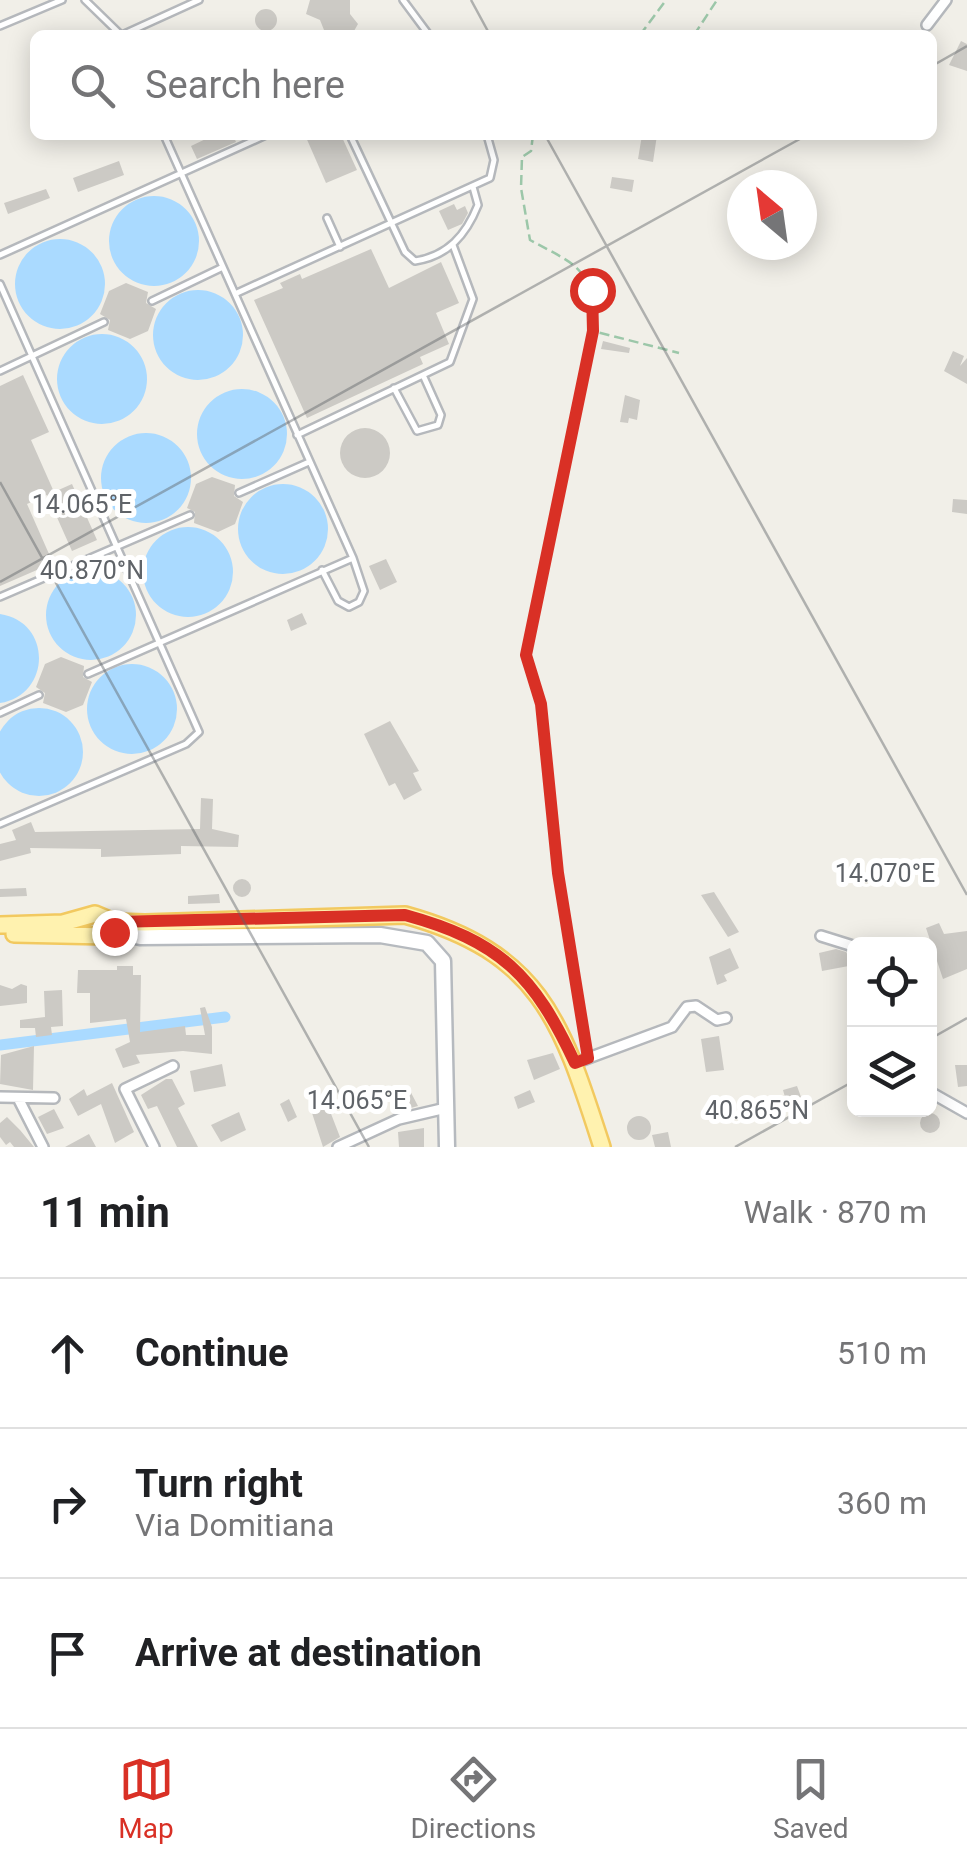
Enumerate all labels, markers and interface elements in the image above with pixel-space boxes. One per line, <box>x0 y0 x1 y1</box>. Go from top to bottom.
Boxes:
search box <box>30 30 937 140</box>
icon: search <box>65 58 120 113</box>
text: Search here <box>145 63 345 107</box>
north arrow <box>727 170 817 260</box>
route start <box>570 268 616 314</box>
text: 14.065°E <box>32 490 132 519</box>
text: 40.870°N <box>40 556 144 585</box>
text: 14.070°E <box>835 859 935 888</box>
route end <box>92 910 138 956</box>
map controls <box>847 937 937 1117</box>
button: locate <box>847 937 937 1027</box>
button: layers <box>847 1027 937 1117</box>
text: 14.065°E <box>307 1086 407 1115</box>
text: 40.865°N <box>705 1096 809 1125</box>
text: 11 min <box>40 1188 170 1237</box>
text: Walk · 870 m <box>744 1193 927 1231</box>
icon: ahead <box>40 1326 95 1381</box>
text: Continue <box>135 1331 289 1375</box>
text: 510 m <box>837 1334 927 1372</box>
text: Turn right <box>135 1462 303 1506</box>
icon: right <box>40 1476 95 1531</box>
text: 360 m <box>837 1484 927 1522</box>
text: Via Domitiana <box>135 1506 334 1544</box>
icon: arrive <box>40 1626 95 1681</box>
text: Arrive at destination <box>135 1631 482 1675</box>
tab: Map <box>118 1752 174 1845</box>
tab: Directions <box>410 1752 536 1845</box>
tab: Saved <box>773 1752 849 1845</box>

